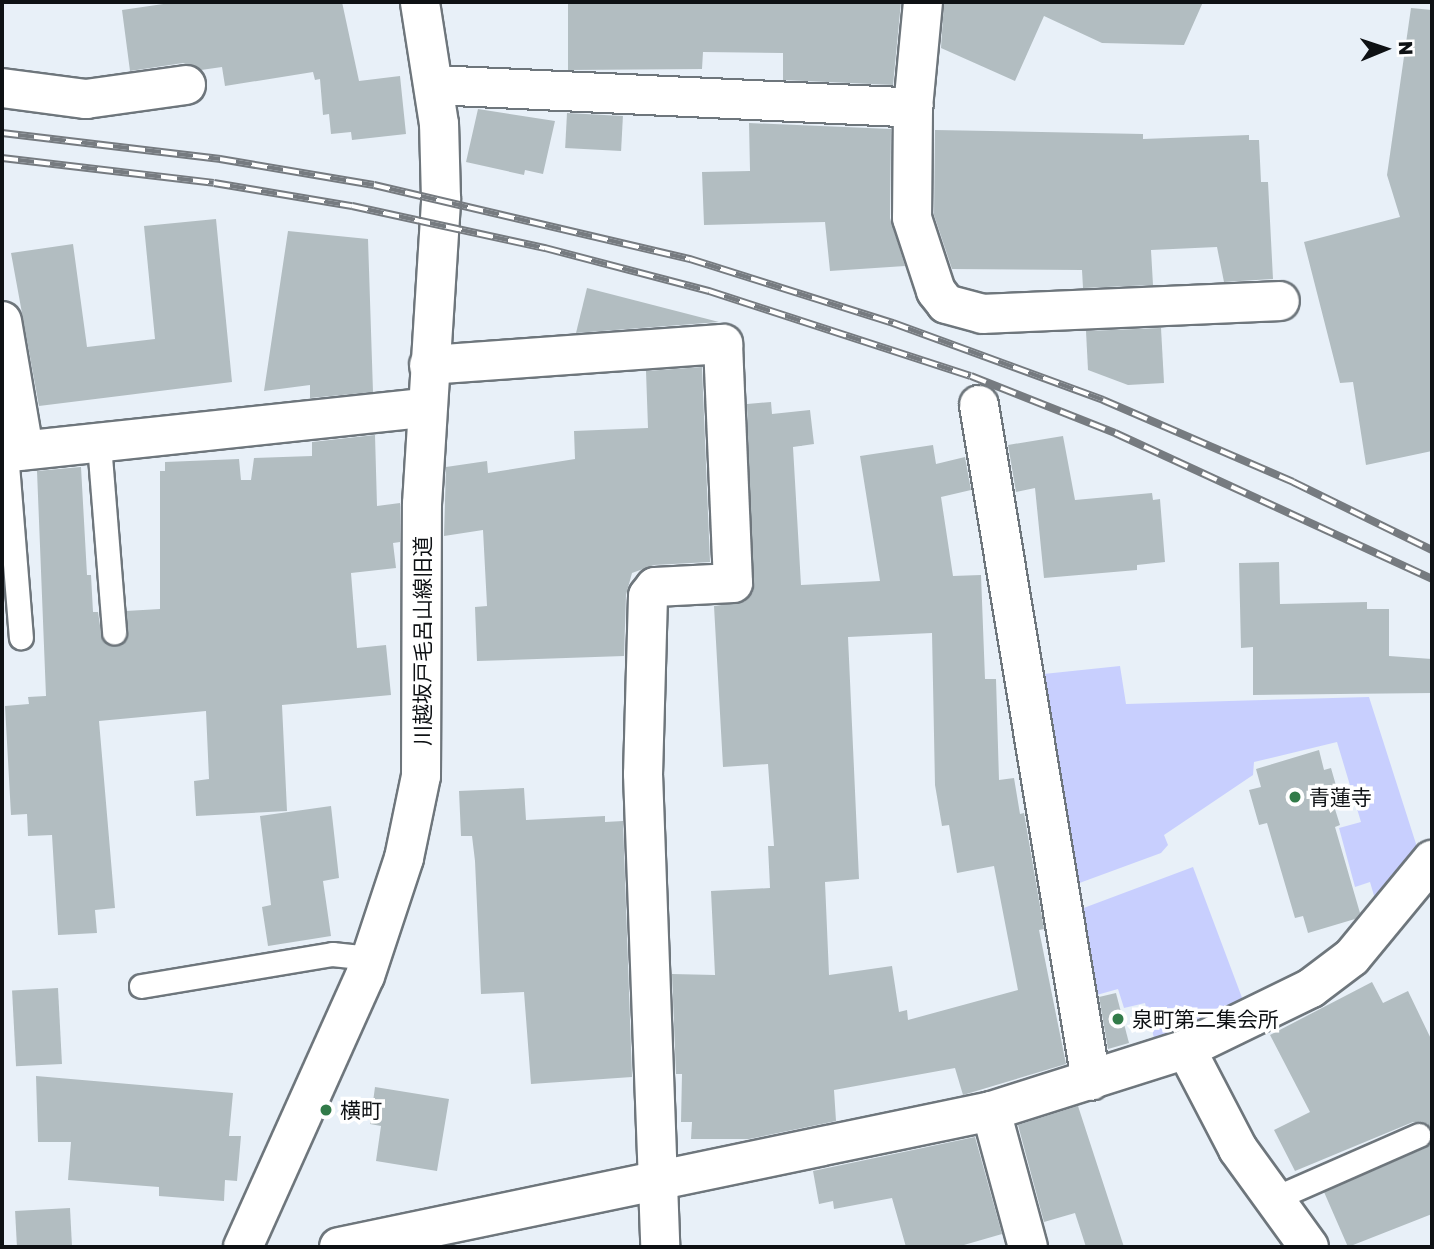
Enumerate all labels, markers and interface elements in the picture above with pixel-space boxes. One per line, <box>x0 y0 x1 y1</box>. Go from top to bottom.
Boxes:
north arrow <box>1350 14 1420 84</box>
text: N <box>1395 41 1418 56</box>
street label: 川越坂戸毛呂山線旧道 <box>409 536 435 746</box>
place label: 青蓮寺 <box>1309 784 1372 810</box>
marker: 青蓮寺 <box>1287 789 1303 805</box>
place label: 泉町第二集会所 <box>1132 1006 1279 1032</box>
marker: 泉町第二集会所 <box>1110 1011 1126 1027</box>
place label: 横町 <box>340 1097 382 1123</box>
marker: 横町 <box>318 1102 334 1118</box>

